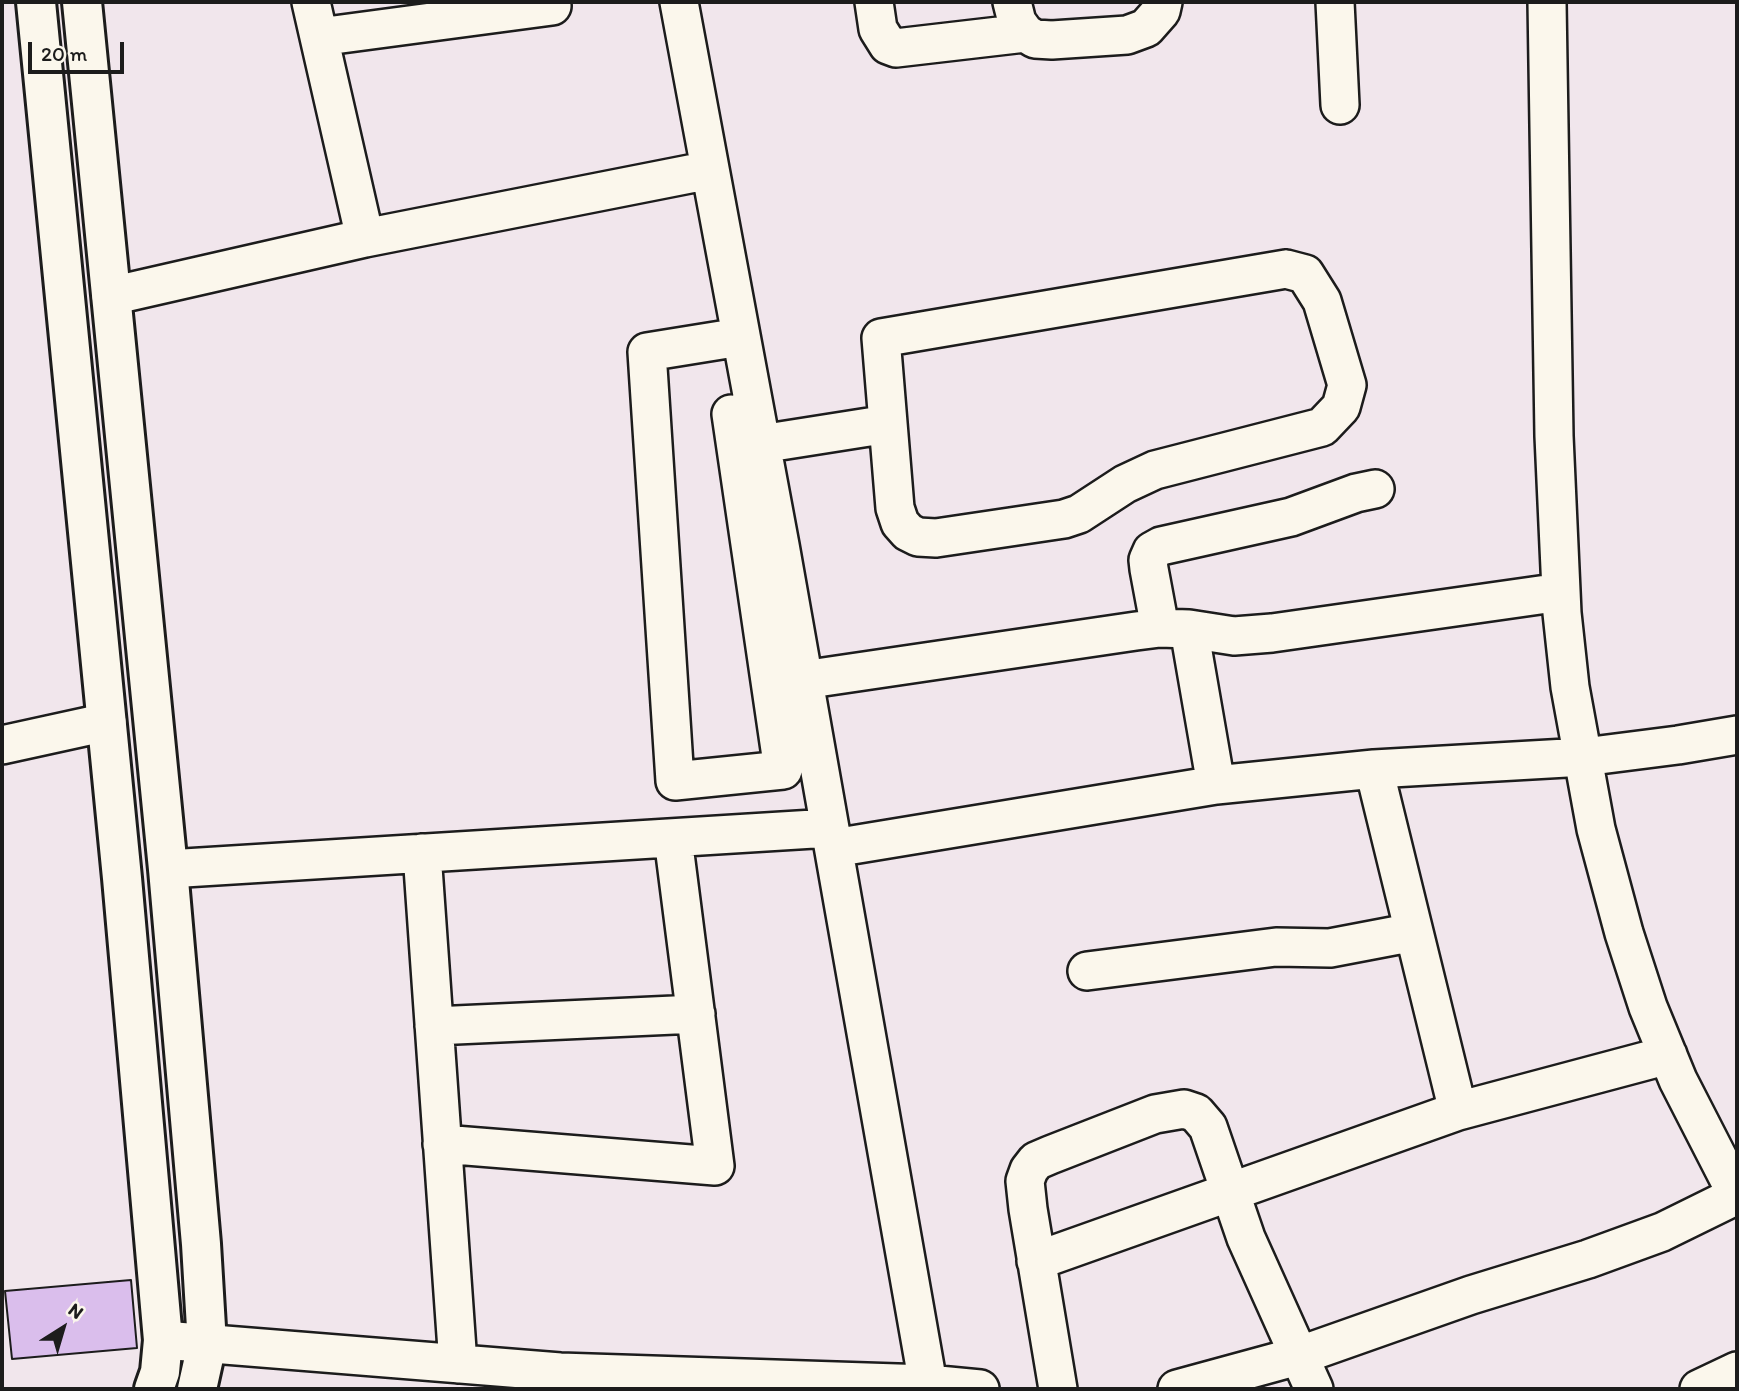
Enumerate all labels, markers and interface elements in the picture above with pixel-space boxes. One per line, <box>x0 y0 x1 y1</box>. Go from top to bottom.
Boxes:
scale bar <box>32 28 128 72</box>
text: 20 m <box>41 41 87 66</box>
north arrow <box>28 1293 98 1363</box>
text: N <box>64 1298 88 1324</box>

